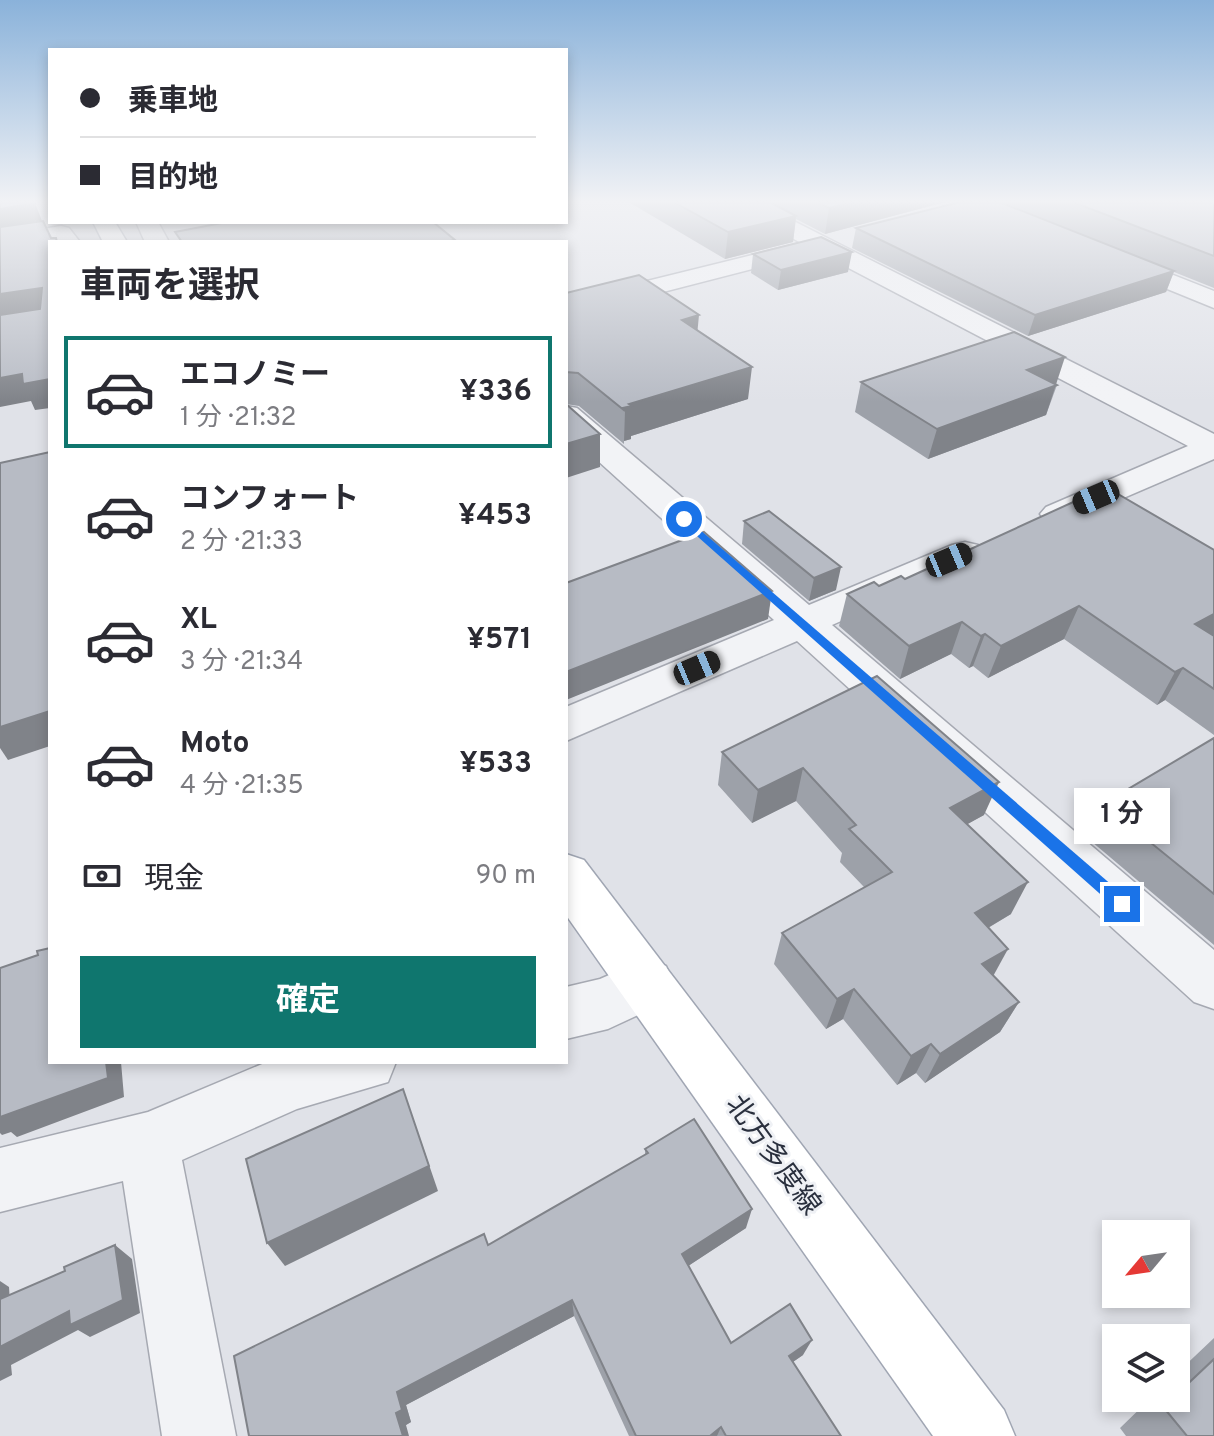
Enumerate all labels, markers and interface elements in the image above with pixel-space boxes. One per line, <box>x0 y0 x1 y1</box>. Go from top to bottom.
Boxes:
text: 乗車地 <box>128 84 218 121</box>
text: 目的地 <box>128 161 218 198</box>
text: 車両を選択 <box>80 265 260 311</box>
icon: car <box>84 356 156 428</box>
text: エコノミー <box>180 358 330 395</box>
text: ¥336 <box>459 374 532 411</box>
text: 1 分 · 21:32 <box>180 402 297 435</box>
car <box>1069 477 1123 517</box>
icon: car <box>84 480 156 552</box>
text: コンフォート <box>180 482 359 519</box>
text: ¥453 <box>458 498 532 535</box>
route start <box>666 501 702 537</box>
text: 2 分 · 21:33 <box>180 526 303 559</box>
car <box>922 540 976 580</box>
text: XL <box>180 602 217 639</box>
icon: car <box>84 604 156 676</box>
text: ¥571 <box>467 622 532 659</box>
text: 3 分 · 21:34 <box>180 646 303 679</box>
car <box>670 648 724 688</box>
text: Moto <box>180 726 250 763</box>
icon: car <box>84 728 156 800</box>
text: ¥533 <box>459 746 532 783</box>
text: 4 分 · 21:35 <box>180 770 304 803</box>
callout: 1 分 <box>1074 788 1170 844</box>
text: 1 分 <box>1101 799 1143 832</box>
icon: cash <box>80 854 124 898</box>
text: 90 m <box>476 860 536 893</box>
text: 現金 <box>144 862 204 899</box>
route end <box>1104 886 1140 922</box>
button: 確定 <box>80 956 536 1048</box>
street label: 北方多度線 <box>716 1089 828 1223</box>
north arrow <box>1102 1220 1190 1308</box>
map controls <box>1102 1220 1190 1412</box>
button: layers <box>1102 1324 1190 1412</box>

